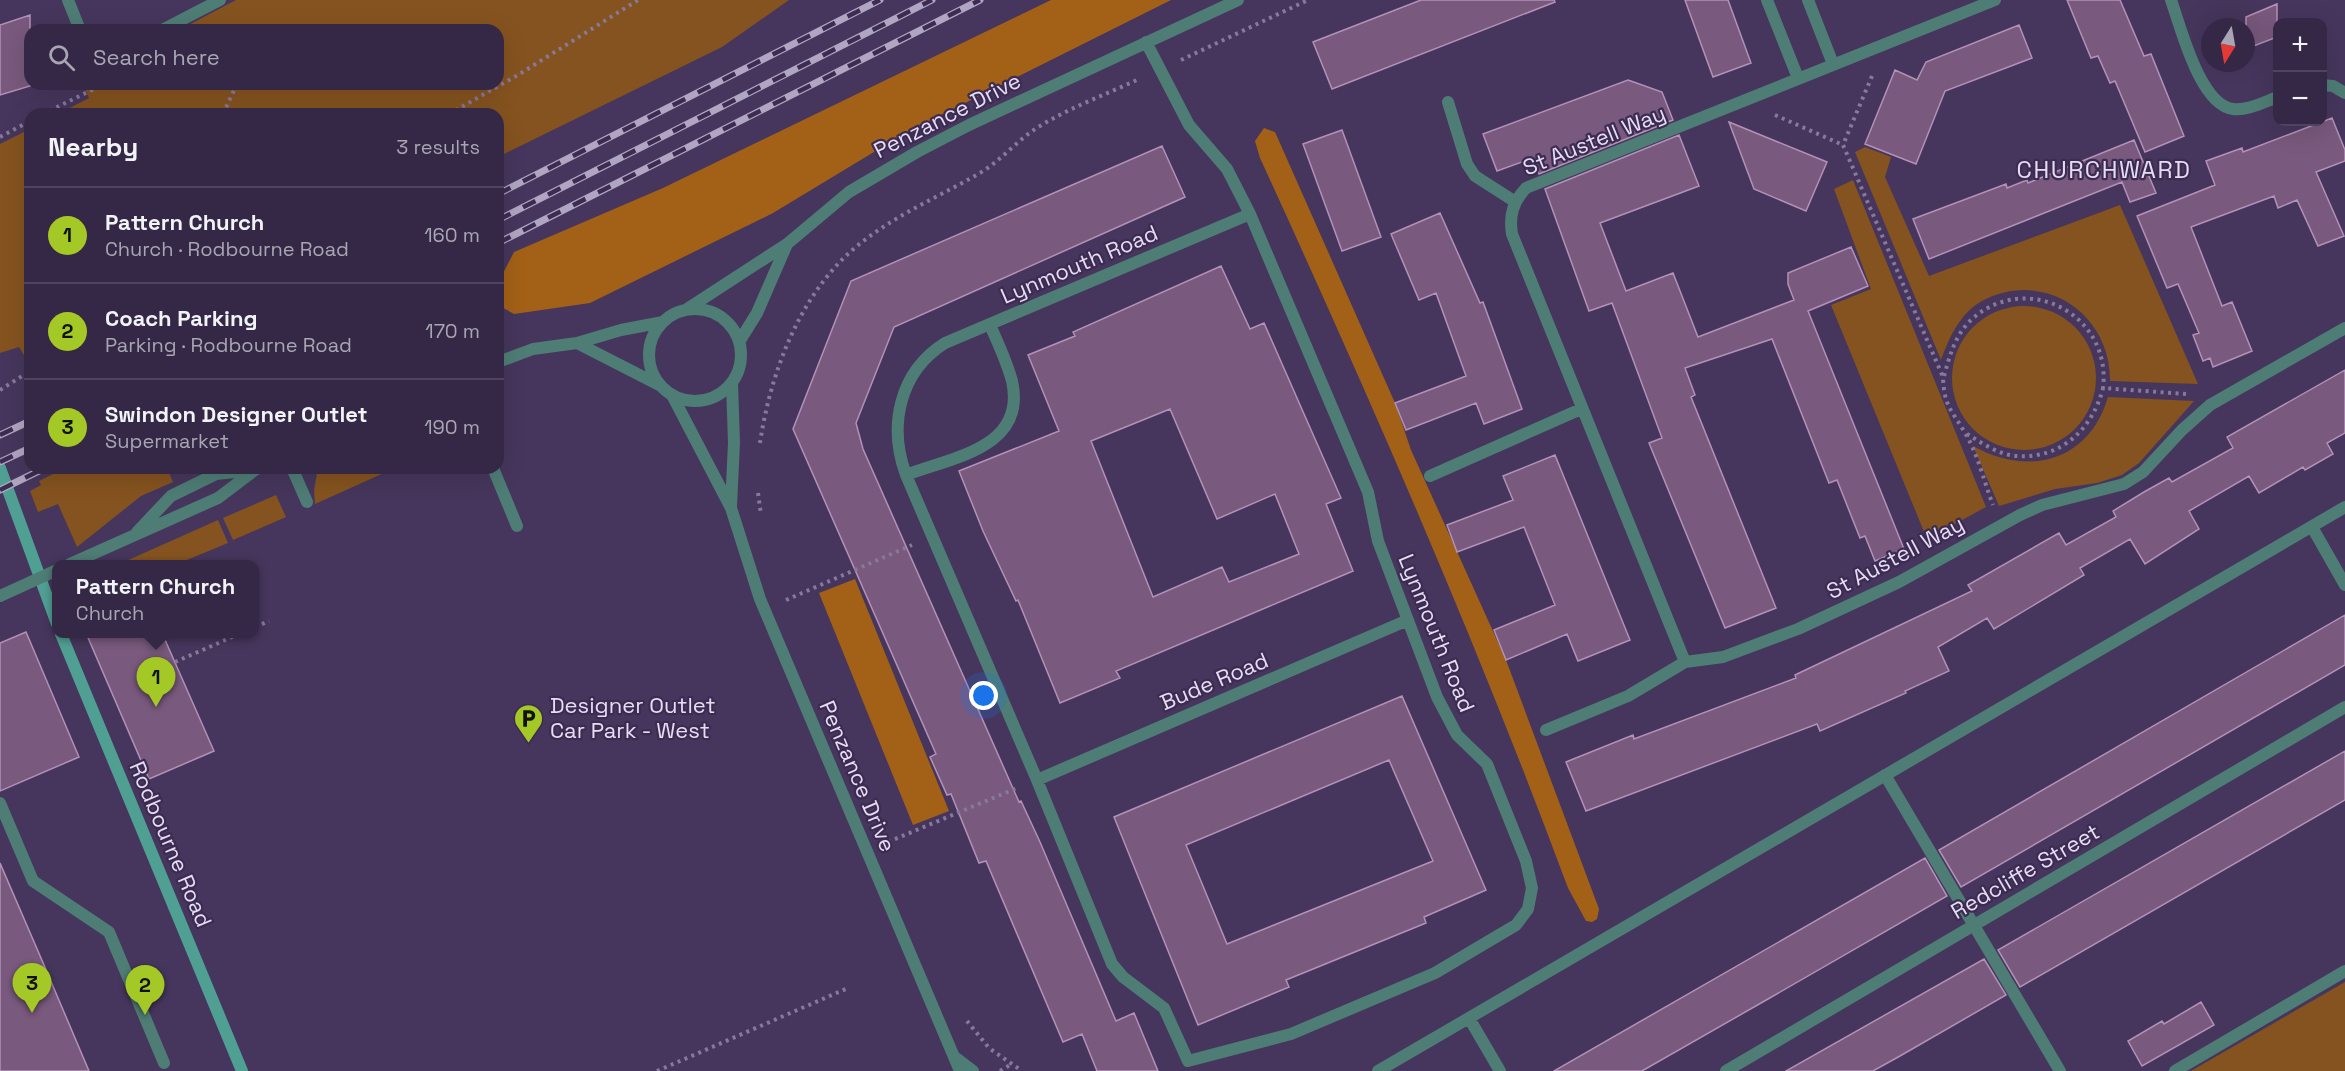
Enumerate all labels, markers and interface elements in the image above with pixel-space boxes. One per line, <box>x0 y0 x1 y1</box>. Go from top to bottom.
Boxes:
north arrow <box>2201 18 2255 72</box>
map controls <box>2273 18 2327 126</box>
button: + <box>2273 18 2327 72</box>
search box <box>24 24 504 90</box>
icon: search <box>45 41 78 74</box>
text: Search here <box>93 43 220 71</box>
street label: Penzance Drive <box>869 66 1025 164</box>
button: − <box>2273 72 2327 126</box>
street label: St Austell Way <box>1519 99 1669 181</box>
text: Nearby <box>48 130 138 164</box>
text: 3 results <box>396 134 480 160</box>
district label: CHURCHWARD <box>2017 154 2192 185</box>
text: Pattern Church <box>105 208 264 236</box>
street label: Lynmouth Road <box>996 218 1162 310</box>
text: 1 <box>63 222 72 248</box>
text: 160 m <box>424 222 480 248</box>
text: Church · Rodbourne Road <box>105 236 349 262</box>
text: Coach Parking <box>105 304 258 332</box>
text: 2 <box>62 318 73 344</box>
text: 170 m <box>425 318 480 344</box>
text: Parking · Rodbourne Road <box>105 332 352 358</box>
text: Swindon Designer Outlet <box>105 400 368 428</box>
text: 3 <box>61 414 74 440</box>
text: 190 m <box>424 414 480 440</box>
text: Supermarket <box>105 428 229 454</box>
street label: St Austell Way <box>1822 509 1968 605</box>
street label: Lynmouth Road <box>1393 550 1481 716</box>
popup <box>52 560 259 638</box>
text: Pattern Church <box>76 572 235 600</box>
text: Church <box>76 600 144 626</box>
street label: Bude Road <box>1156 646 1272 716</box>
pin: 1 <box>136 658 176 707</box>
your location <box>969 681 998 710</box>
place label: Designer Outlet Car Park - West <box>550 691 716 744</box>
street label: Penzance Drive <box>814 696 902 856</box>
parking icon: Designer Outlet Car Park - West <box>513 702 545 744</box>
street label: Rodbourne Road <box>123 757 219 931</box>
street label: Redcliffe Street <box>1946 817 2104 925</box>
pin: 3 <box>12 964 51 1013</box>
pin: 2 <box>126 966 164 1015</box>

